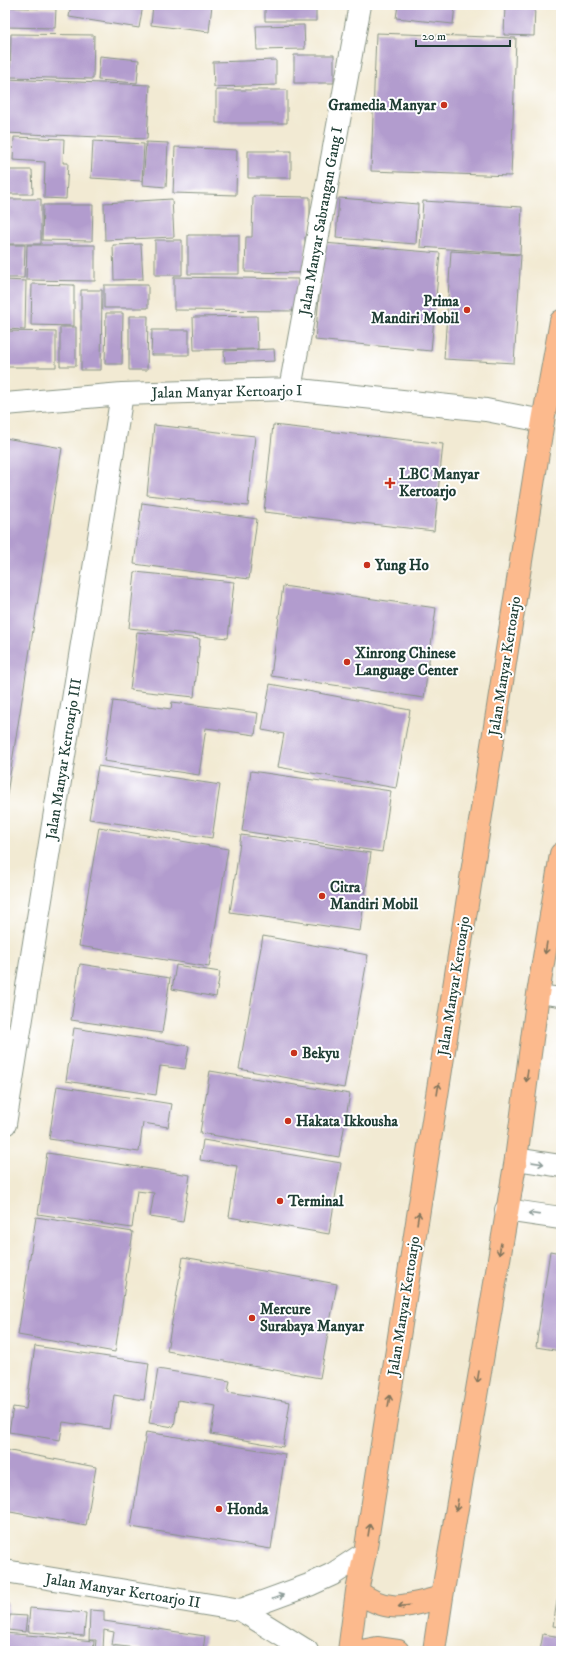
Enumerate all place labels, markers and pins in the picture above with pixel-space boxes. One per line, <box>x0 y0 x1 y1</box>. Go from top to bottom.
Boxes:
place label: Gramedia Manyar <box>328 96 436 115</box>
marker: Gramedia Manyar <box>439 100 449 110</box>
place label: Prima Mandiri Mobil <box>371 292 460 328</box>
marker: Prima Mandiri Mobil <box>462 305 472 315</box>
place label: LBC Manyar Kertoarjo <box>399 465 480 501</box>
marker: LBC Manyar Kertoarjo <box>384 477 396 489</box>
place label: Yung Ho <box>374 556 429 575</box>
marker: Yung Ho <box>362 560 372 570</box>
place label: Xinrong Chinese Language Center <box>355 644 459 680</box>
marker: Xinrong Chinese Language Center <box>342 657 352 667</box>
place label: Citra Mandiri Mobil <box>330 878 419 914</box>
marker: Citra Mandiri Mobil <box>317 891 327 901</box>
place label: Bekyu <box>302 1044 340 1063</box>
marker: Bekyu <box>289 1048 299 1058</box>
place label: Hakata Ikkousha <box>296 1112 398 1131</box>
marker: Hakata Ikkousha <box>283 1116 293 1126</box>
place label: Terminal <box>287 1192 344 1211</box>
marker: Terminal <box>275 1196 285 1206</box>
place label: Mercure Surabaya Manyar <box>260 1300 364 1336</box>
marker: Mercure Surabaya Manyar <box>247 1313 257 1323</box>
place label: Honda <box>227 1500 269 1519</box>
marker: Honda <box>214 1504 224 1514</box>

